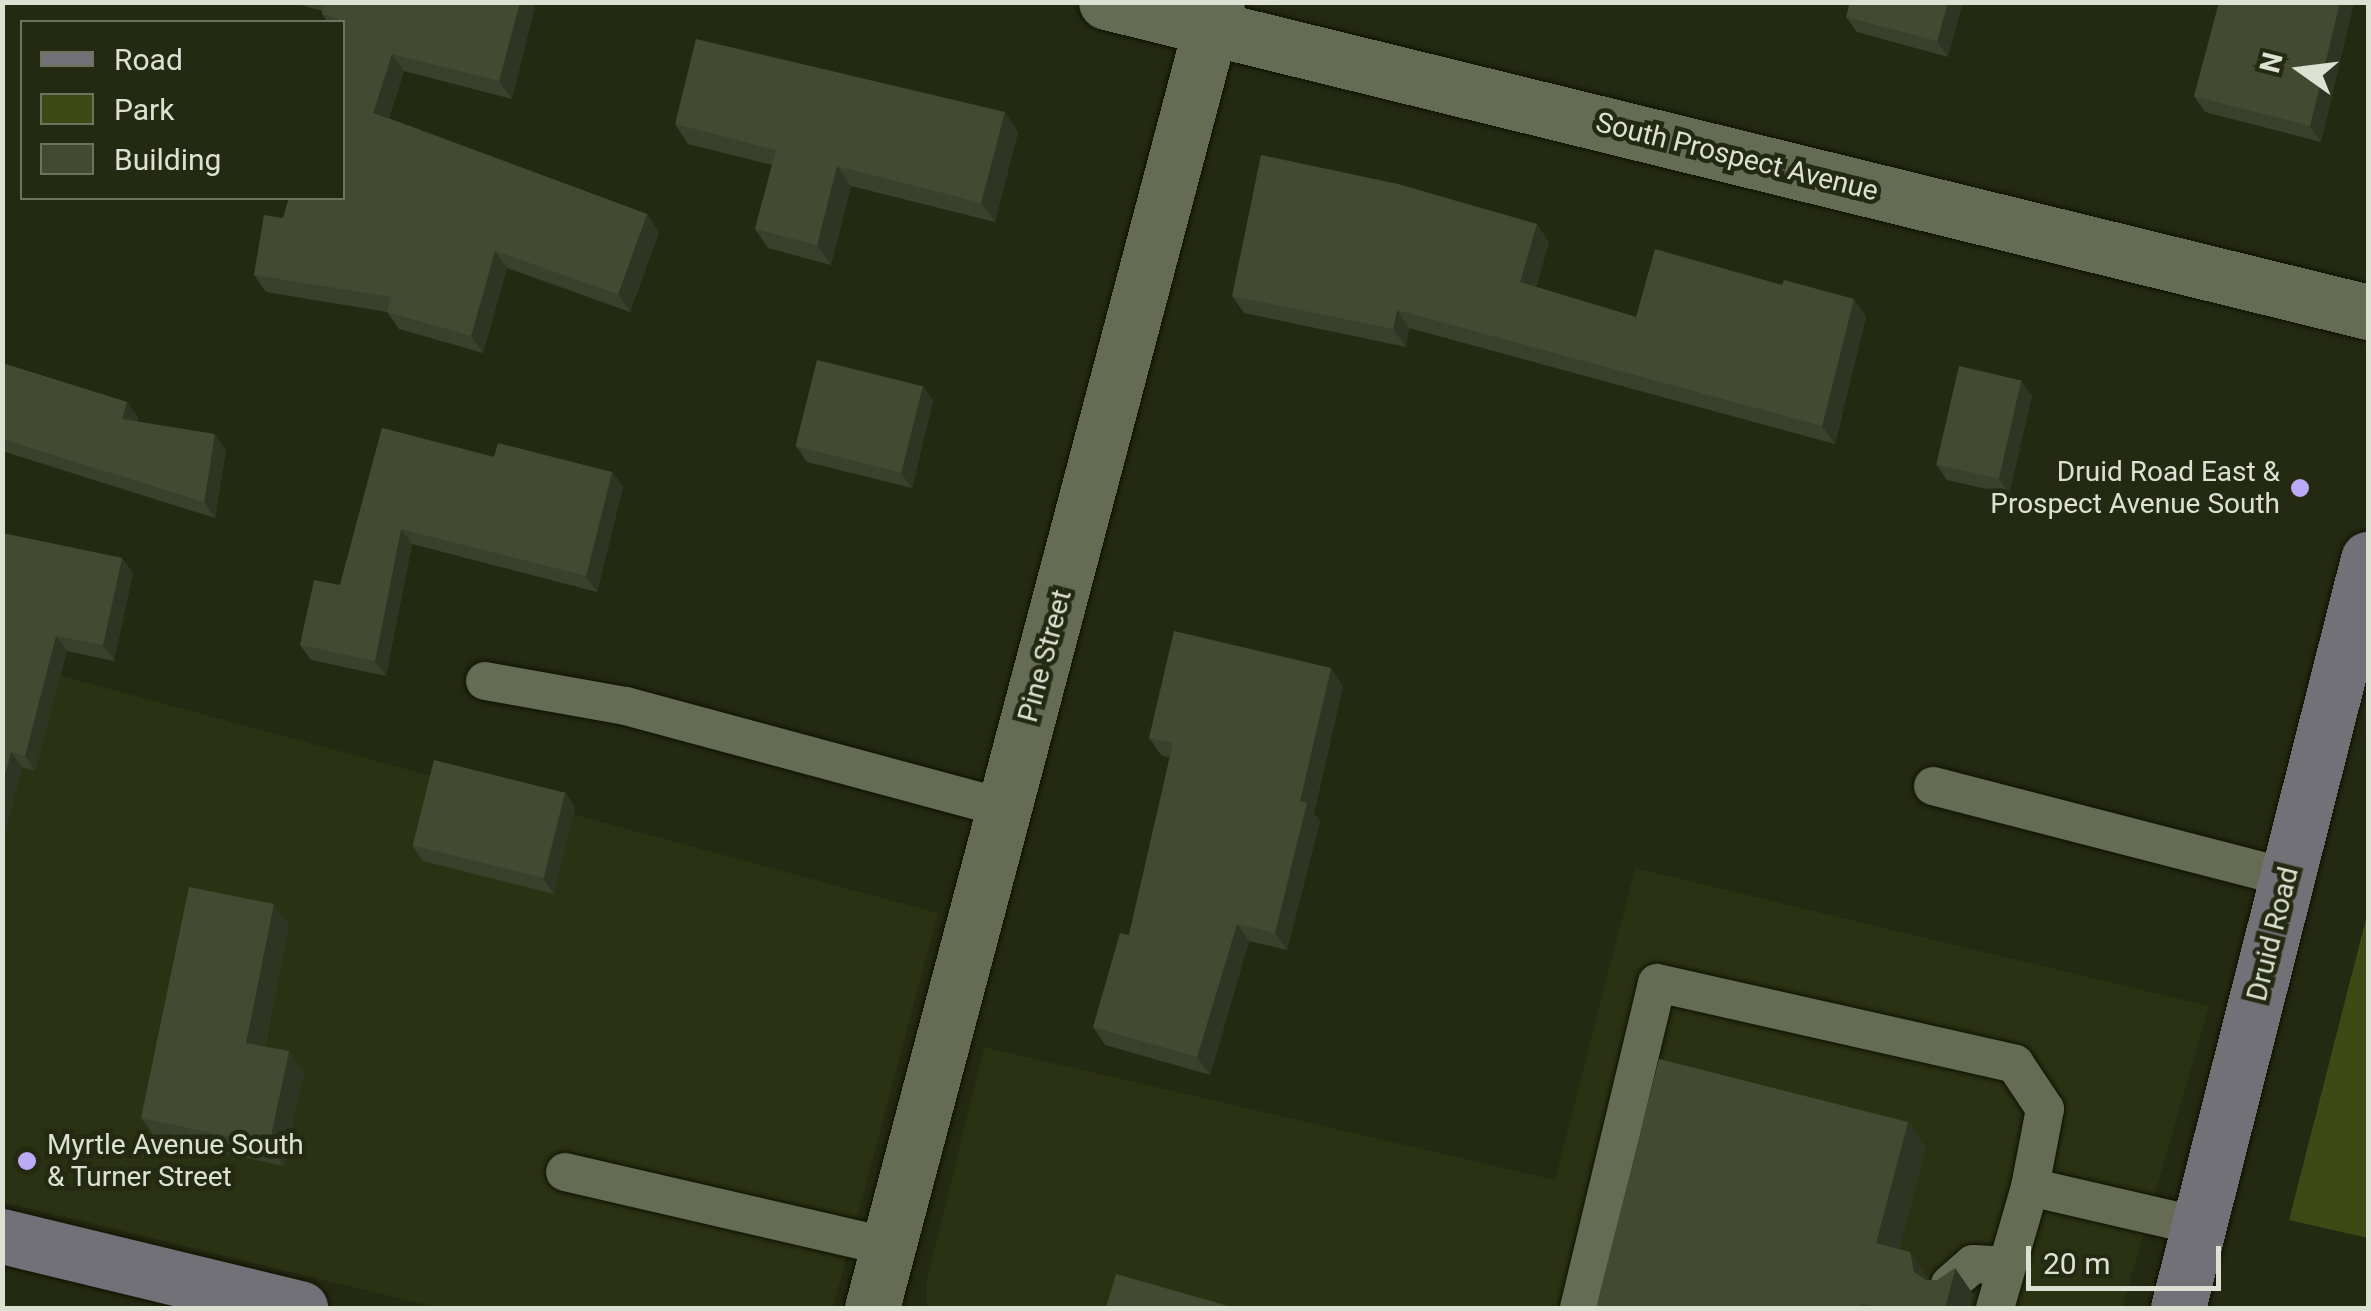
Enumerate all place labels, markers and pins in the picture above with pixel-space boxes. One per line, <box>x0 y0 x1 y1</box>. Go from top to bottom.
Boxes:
place label: Druid Road East & Prospect Avenue South <box>1990 455 2280 521</box>
marker: Druid Road East & Prospect Avenue South <box>2289 477 2311 499</box>
place label: Myrtle Avenue South & Turner Street <box>47 1128 304 1194</box>
marker: Myrtle Avenue South & Turner Street <box>16 1150 38 1172</box>

